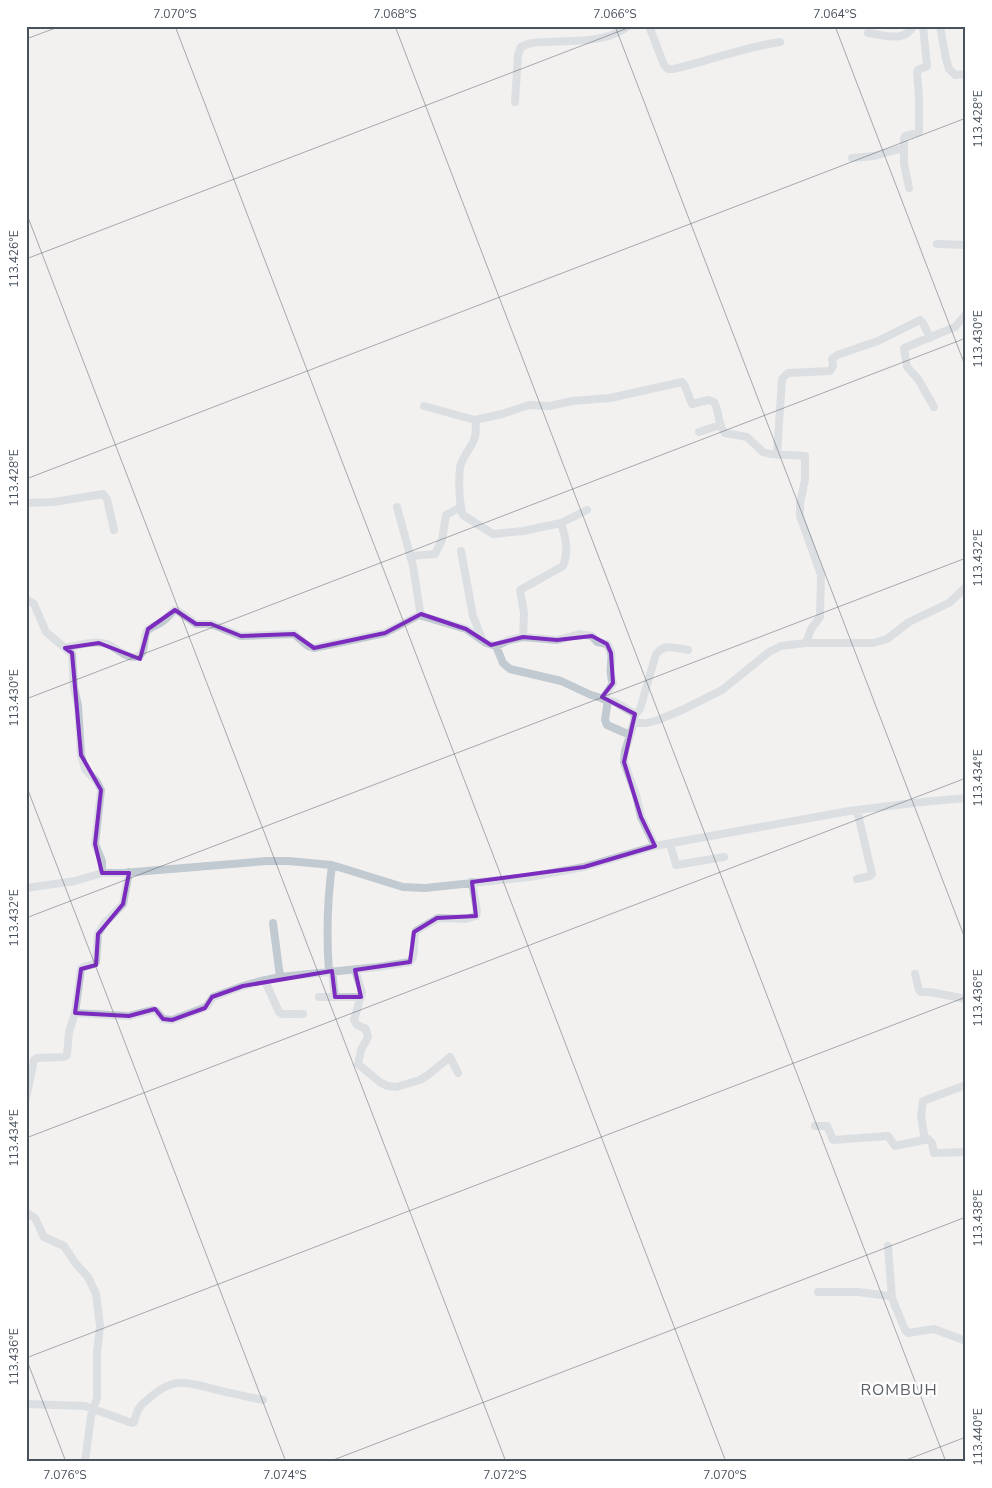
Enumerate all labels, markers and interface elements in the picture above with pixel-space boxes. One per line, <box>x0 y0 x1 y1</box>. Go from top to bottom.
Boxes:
text: 7.070°S <box>153 6 197 22</box>
text: 7.068°S <box>373 6 417 22</box>
text: 7.066°S <box>593 6 637 22</box>
text: 7.064°S <box>813 6 857 22</box>
text: 113.428°E <box>970 90 986 148</box>
text: 113.426°E <box>6 230 22 288</box>
text: 113.430°E <box>970 310 986 368</box>
text: 113.428°E <box>6 449 22 507</box>
text: 113.432°E <box>970 529 986 587</box>
text: 113.430°E <box>6 669 22 727</box>
text: 113.434°E <box>970 749 986 807</box>
text: 113.432°E <box>6 889 22 947</box>
text: 113.436°E <box>970 969 986 1027</box>
text: 113.434°E <box>6 1109 22 1167</box>
text: 113.438°E <box>970 1189 986 1247</box>
text: 113.436°E <box>6 1328 22 1386</box>
district label: ROMBUH <box>860 1379 938 1401</box>
text: 113.440°E <box>970 1408 986 1466</box>
text: 7.076°S <box>43 1467 87 1483</box>
text: 7.074°S <box>263 1467 307 1483</box>
text: 7.072°S <box>483 1467 527 1483</box>
text: 7.070°S <box>703 1467 747 1483</box>

